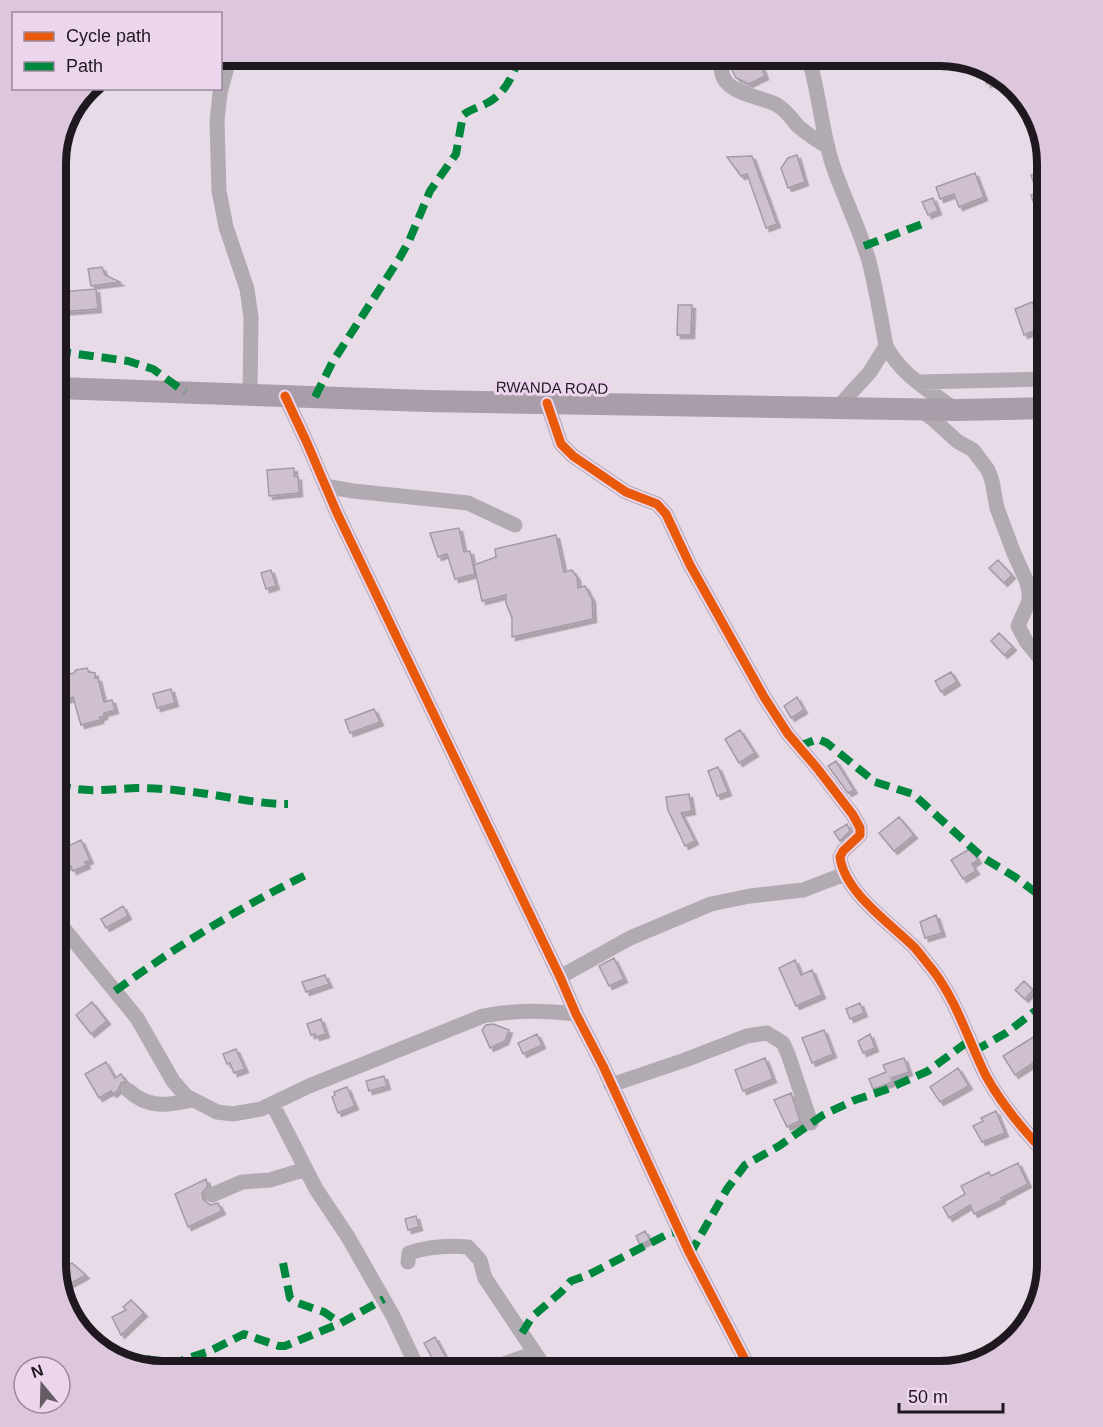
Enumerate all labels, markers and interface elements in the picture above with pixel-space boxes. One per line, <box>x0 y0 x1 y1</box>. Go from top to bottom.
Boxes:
legend <box>12 12 222 90</box>
text: Cycle path <box>66 26 151 46</box>
text: Path <box>66 56 103 76</box>
street label: RWANDA ROAD <box>496 378 609 397</box>
north arrow <box>12 1355 72 1415</box>
text: N <box>29 1361 46 1381</box>
scale bar <box>899 1376 1002 1414</box>
text: 50 m <box>908 1387 948 1407</box>

